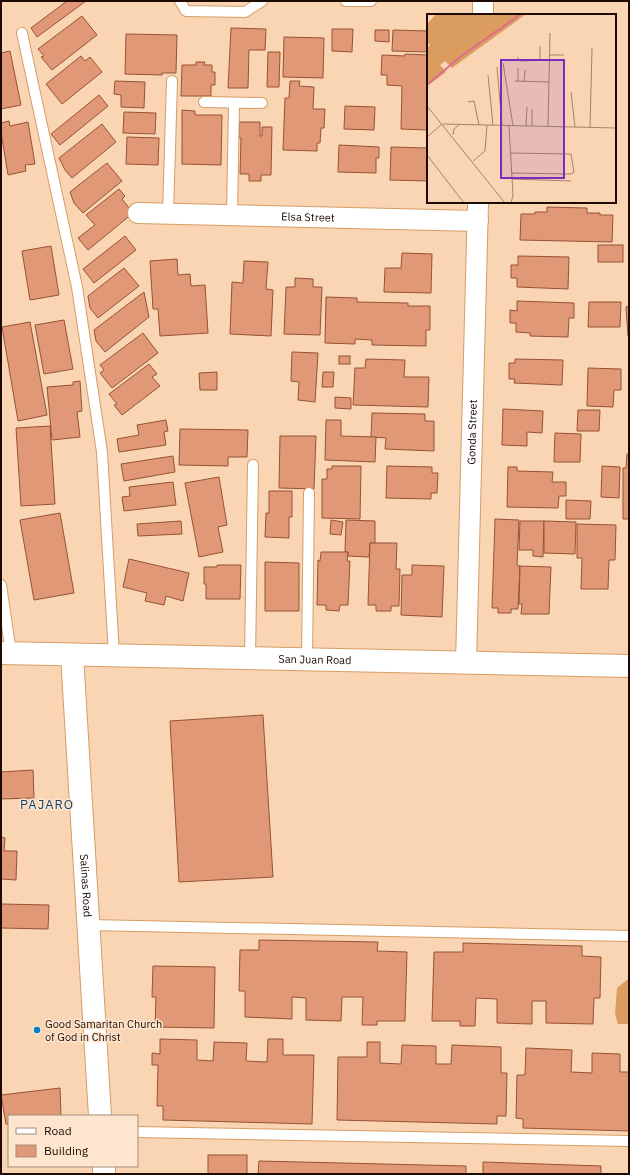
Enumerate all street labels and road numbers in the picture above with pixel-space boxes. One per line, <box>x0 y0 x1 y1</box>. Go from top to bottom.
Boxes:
street label: Elsa Street <box>281 209 335 225</box>
street label: Gonda Street <box>464 399 480 465</box>
street label: San Juan Road <box>278 652 352 667</box>
street label: Salinas Road <box>77 853 95 918</box>

